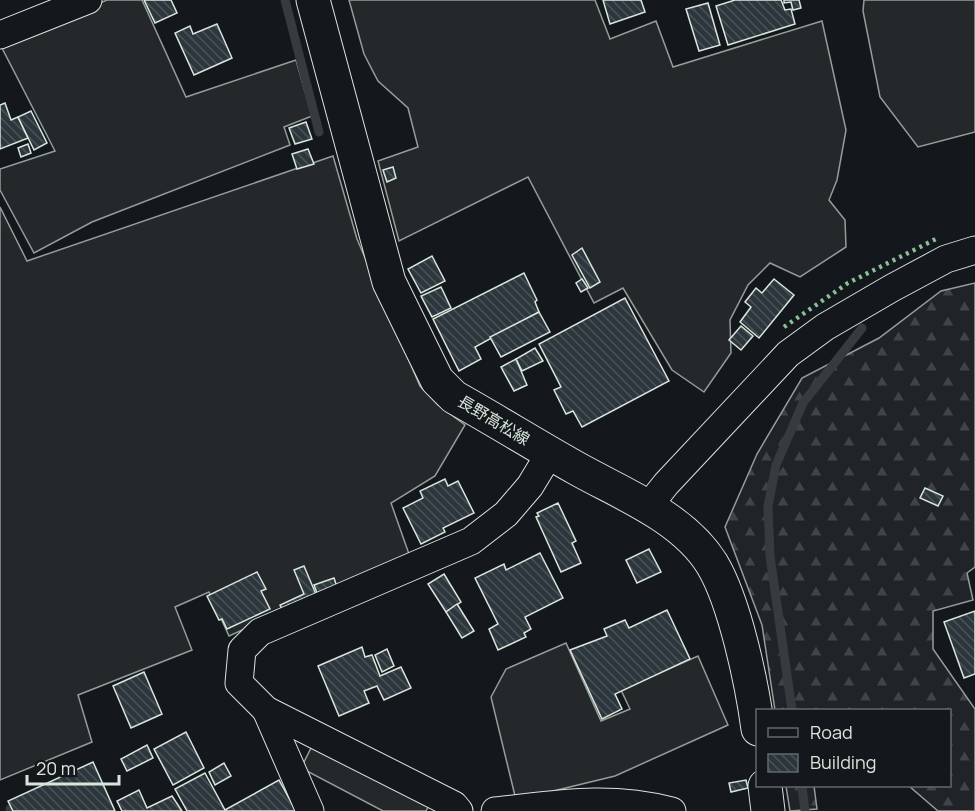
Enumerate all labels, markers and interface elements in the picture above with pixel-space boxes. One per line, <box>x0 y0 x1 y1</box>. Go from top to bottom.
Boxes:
street label: 長野高松線 <box>454 390 534 450</box>
legend <box>756 709 951 787</box>
text: Road <box>810 720 853 744</box>
scale bar <box>27 748 118 786</box>
text: Building <box>810 750 876 774</box>
text: 20 m <box>36 756 76 780</box>

